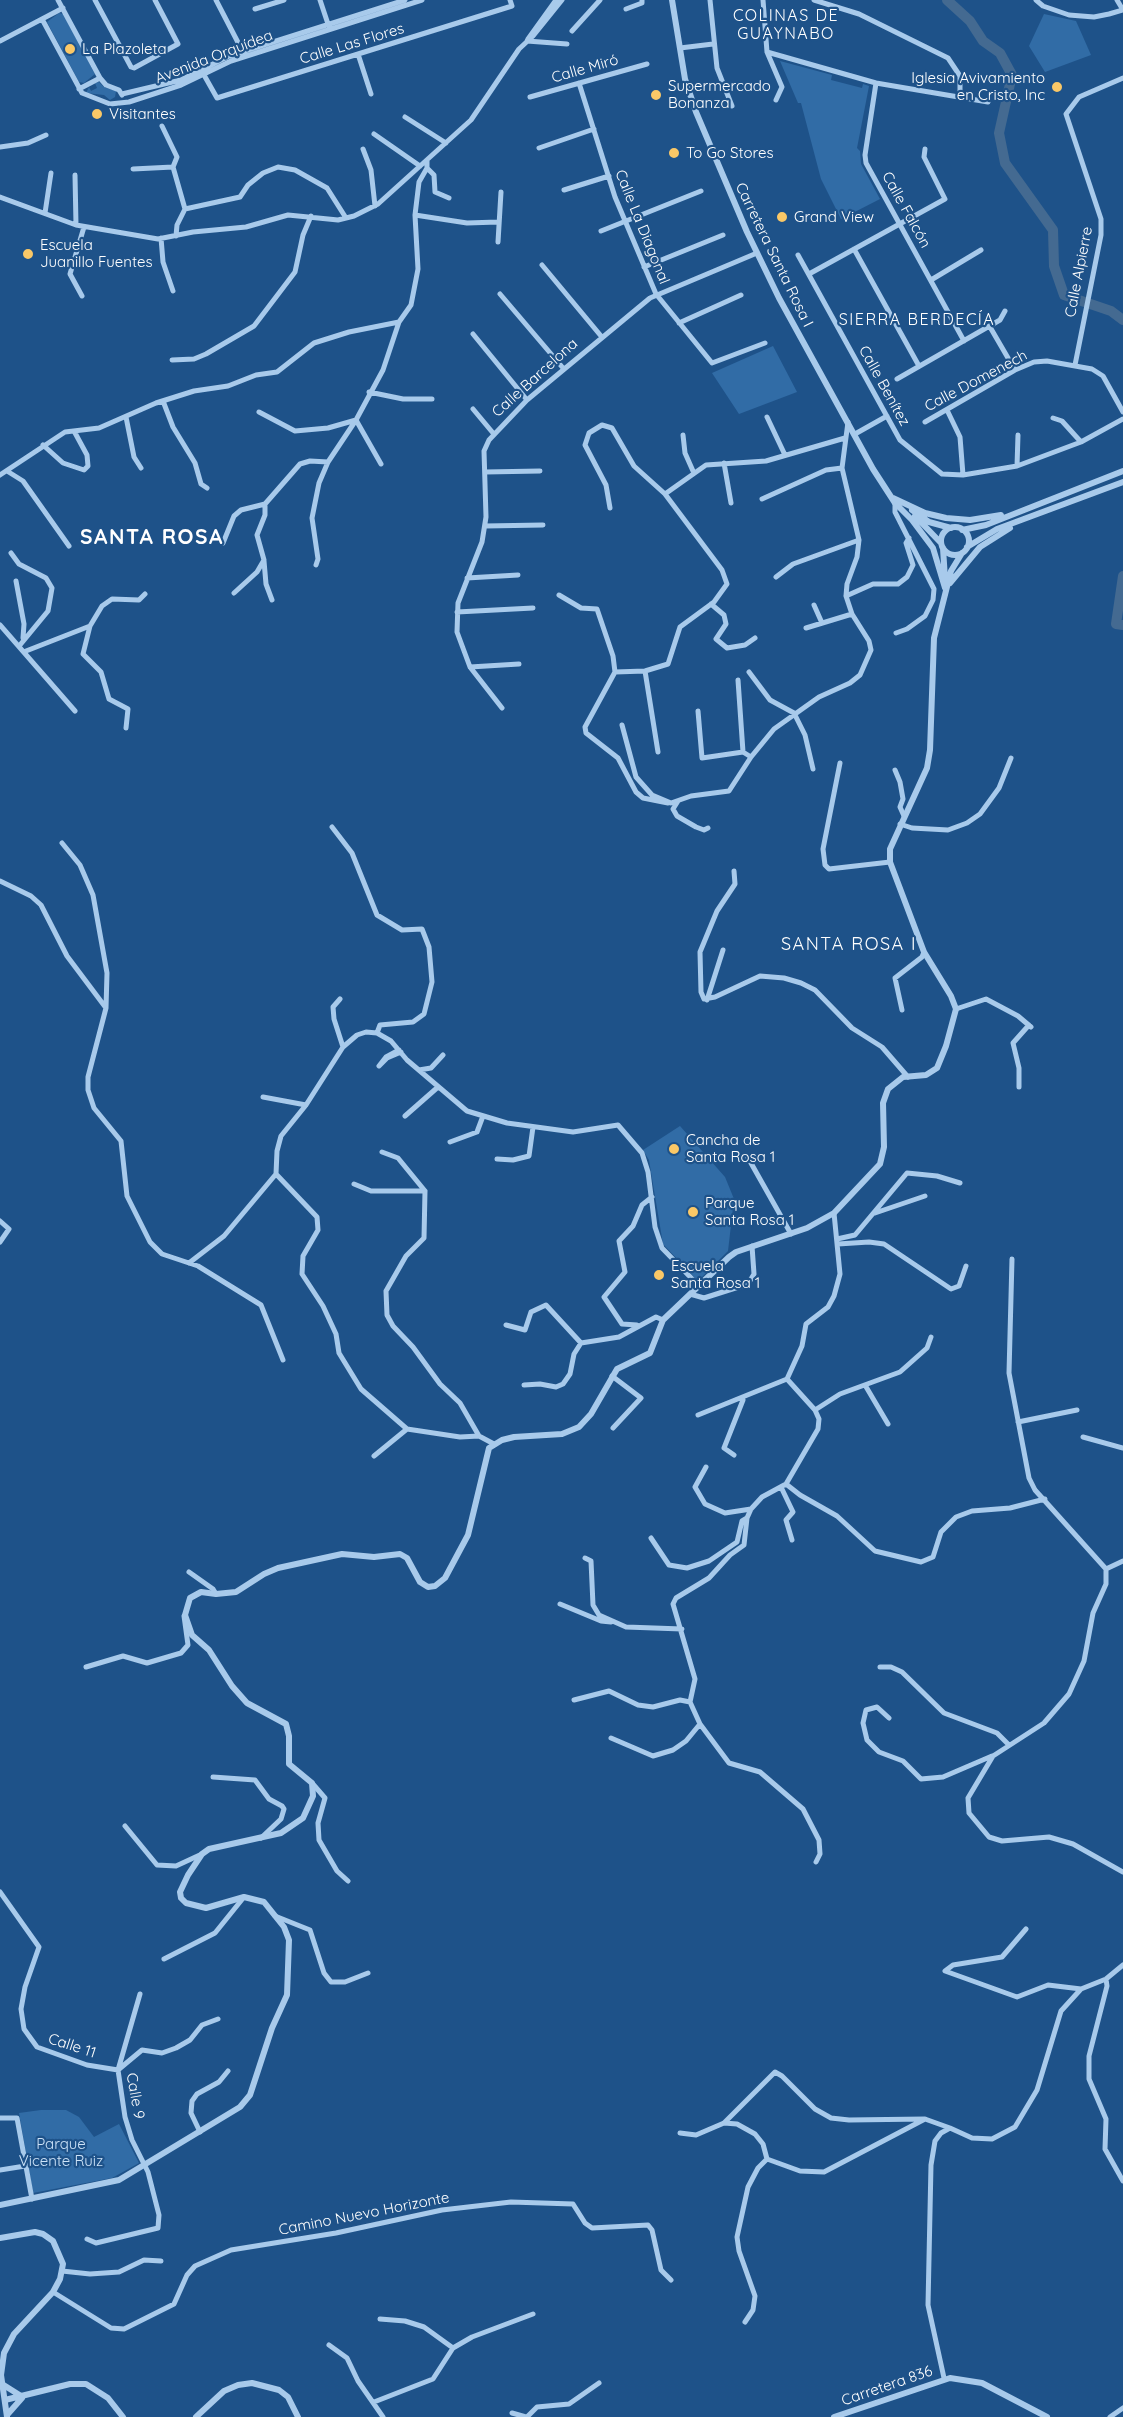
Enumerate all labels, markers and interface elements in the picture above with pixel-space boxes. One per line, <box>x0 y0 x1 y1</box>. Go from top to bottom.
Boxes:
district label: COLINAS DE GUAYNABO <box>733 6 839 44</box>
street label: Calle Las Flores <box>298 20 406 68</box>
street label: Avenida Orquídea <box>153 26 275 88</box>
place label: La Plazoleta <box>82 40 167 58</box>
marker: La Plazoleta <box>63 42 77 56</box>
street label: Calle Miró <box>550 51 620 87</box>
place label: Iglesia Avivamiento en Cristo, Inc <box>911 69 1045 104</box>
place label: Supermercado Bonanza <box>668 77 771 112</box>
marker: Iglesia Avivamiento en Cristo, Inc <box>1050 80 1064 94</box>
marker: Supermercado Bonanza <box>649 88 663 102</box>
place label: Visitantes <box>109 105 176 123</box>
marker: Visitantes <box>90 107 104 121</box>
place label: To Go Stores <box>686 144 773 162</box>
marker: To Go Stores <box>667 146 681 160</box>
street label: Calle La Diagonal <box>611 167 673 287</box>
street label: Calle Falcón <box>878 169 934 251</box>
street label: Carretera Santa Rosa I <box>731 180 817 330</box>
place label: Grand View <box>794 208 874 226</box>
marker: Grand View <box>775 210 789 224</box>
street label: Calle Alpierre <box>1061 225 1097 319</box>
place label: Escuela Juanillo Fuentes <box>40 236 152 271</box>
marker: Escuela Juanillo Fuentes <box>21 247 35 261</box>
district label: SIERRA BERDECÍA <box>839 310 995 330</box>
street label: Calle Barcelona <box>489 335 581 421</box>
street label: Calle Benítez <box>855 343 913 429</box>
street label: Calle Domenech <box>922 346 1030 416</box>
district label: SANTA ROSA <box>80 525 224 551</box>
district label: SANTA ROSA I <box>781 934 917 956</box>
place label: Cancha de Santa Rosa 1 <box>686 1131 775 1166</box>
marker: Cancha de Santa Rosa 1 <box>667 1142 681 1156</box>
place label: Parque Santa Rosa 1 <box>705 1194 794 1229</box>
marker: Parque Santa Rosa 1 <box>686 1205 700 1219</box>
place label: Escuela Santa Rosa 1 <box>671 1257 760 1292</box>
marker: Escuela Santa Rosa 1 <box>652 1268 666 1282</box>
street label: Calle 11 <box>46 2030 98 2062</box>
street label: Calle 9 <box>122 2072 148 2120</box>
park label: Parque Vicente Ruiz <box>19 2135 103 2170</box>
street label: Camino Nuevo Horizonte <box>277 2189 451 2239</box>
street label: Carretera 836 <box>839 2362 935 2410</box>

